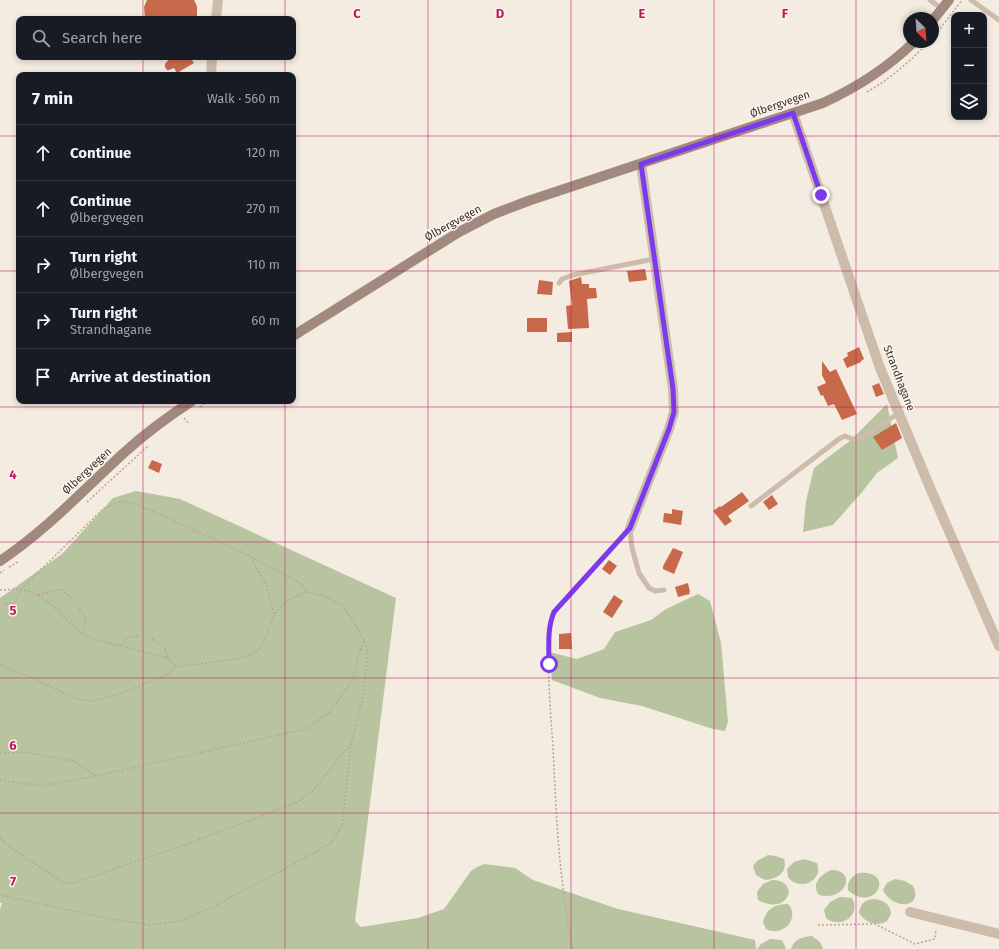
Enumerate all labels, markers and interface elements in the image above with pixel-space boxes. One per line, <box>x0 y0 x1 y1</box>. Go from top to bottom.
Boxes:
text: C <box>353 6 361 21</box>
text: D <box>496 6 505 21</box>
text: E <box>639 6 646 21</box>
text: F <box>782 6 789 21</box>
north arrow <box>903 12 939 48</box>
map controls <box>951 12 987 120</box>
button: + <box>951 12 987 48</box>
search box <box>16 16 296 60</box>
icon: search <box>30 27 52 49</box>
text: Search here <box>62 29 142 47</box>
button: − <box>951 48 987 84</box>
button: layers <box>951 84 987 120</box>
text: 7 min <box>32 88 73 109</box>
street label: Ølbergvegen <box>748 88 812 120</box>
text: Walk · 560 m <box>207 91 280 106</box>
icon: ahead <box>32 142 54 164</box>
text: Continue <box>70 144 131 162</box>
text: 120 m <box>246 145 280 160</box>
route end <box>812 186 830 204</box>
text: Continue <box>70 192 131 210</box>
icon: ahead <box>32 198 54 220</box>
text: 270 m <box>246 201 280 216</box>
street label: Ølbergvegen <box>423 202 483 244</box>
text: Ølbergvegen <box>70 210 144 225</box>
text: Turn right <box>70 248 137 266</box>
icon: right <box>32 254 54 276</box>
text: 110 m <box>247 257 280 272</box>
text: Ølbergvegen <box>70 266 144 281</box>
text: Turn right <box>70 304 137 322</box>
icon: right <box>32 310 54 332</box>
text: 60 m <box>251 313 280 328</box>
text: Strandhagane <box>70 322 152 337</box>
street label: Strandhagane <box>881 343 917 413</box>
icon: arrive <box>32 366 54 388</box>
text: Arrive at destination <box>70 368 211 386</box>
street label: Ølbergvegen <box>60 445 114 497</box>
text: 4 <box>9 467 17 482</box>
text: 5 <box>10 603 17 618</box>
route start <box>540 655 558 673</box>
text: 6 <box>9 738 17 753</box>
text: 7 <box>10 874 16 889</box>

